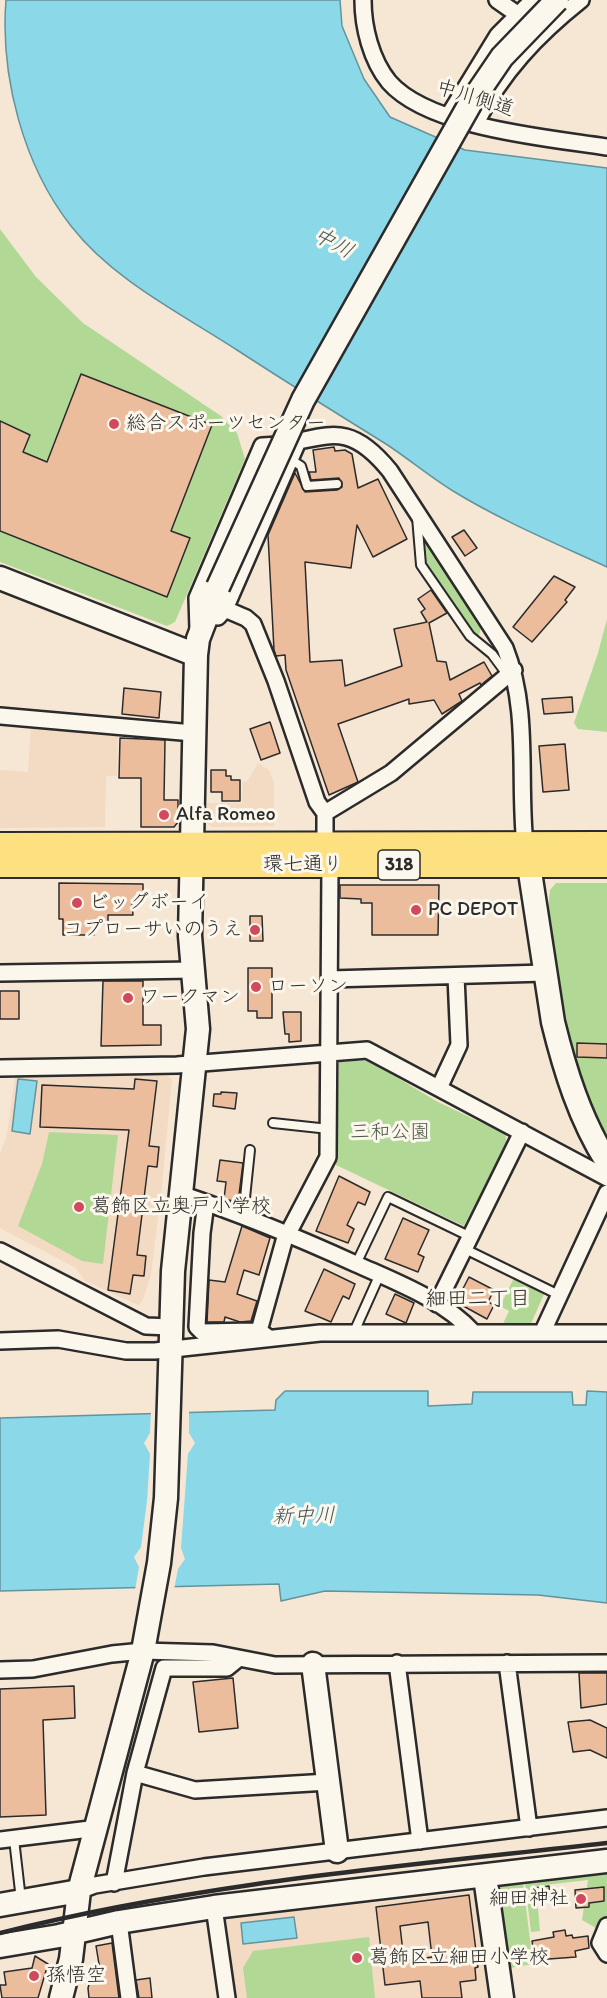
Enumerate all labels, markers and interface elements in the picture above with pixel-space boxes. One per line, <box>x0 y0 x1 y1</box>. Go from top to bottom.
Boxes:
street label: 中川側道 <box>433 76 517 122</box>
water label: 中川 <box>309 223 357 265</box>
place label: 総合スポーツセンター <box>126 412 326 436</box>
marker: 総合スポーツセンター <box>107 417 121 431</box>
place label: Alfa Romeo <box>176 803 276 827</box>
marker: Alfa Romeo <box>157 808 171 822</box>
road number: 318 <box>378 850 420 880</box>
street label: 環七通り <box>263 853 343 877</box>
place label: ビッグボーイ <box>89 891 209 915</box>
marker: ビッグボーイ <box>70 896 84 910</box>
place label: PC DEPOT <box>428 898 518 922</box>
marker: PC DEPOT <box>409 903 423 917</box>
place label: コプローサいのうえ <box>63 918 243 942</box>
marker: コプローサいのうえ <box>248 923 262 937</box>
place label: ローソン <box>268 975 348 999</box>
marker: ローソン <box>249 980 263 994</box>
place label: ワークマン <box>140 986 240 1010</box>
marker: ワークマン <box>121 991 135 1005</box>
park label: 三和公園 <box>350 1121 430 1145</box>
place label: 葛飾区立奥戸小学校 <box>91 1195 271 1219</box>
marker: 葛飾区立奥戸小学校 <box>72 1200 86 1214</box>
district label: 細田二丁目 <box>426 1287 530 1313</box>
water label: 新中川 <box>272 1504 336 1530</box>
place label: 細田神社 <box>489 1887 569 1911</box>
marker: 細田神社 <box>574 1892 588 1906</box>
place label: 葛飾区立細田小学校 <box>369 1946 549 1970</box>
marker: 葛飾区立細田小学校 <box>350 1951 364 1965</box>
place label: 孫悟空 <box>46 1964 106 1988</box>
marker: 孫悟空 <box>27 1969 41 1983</box>

